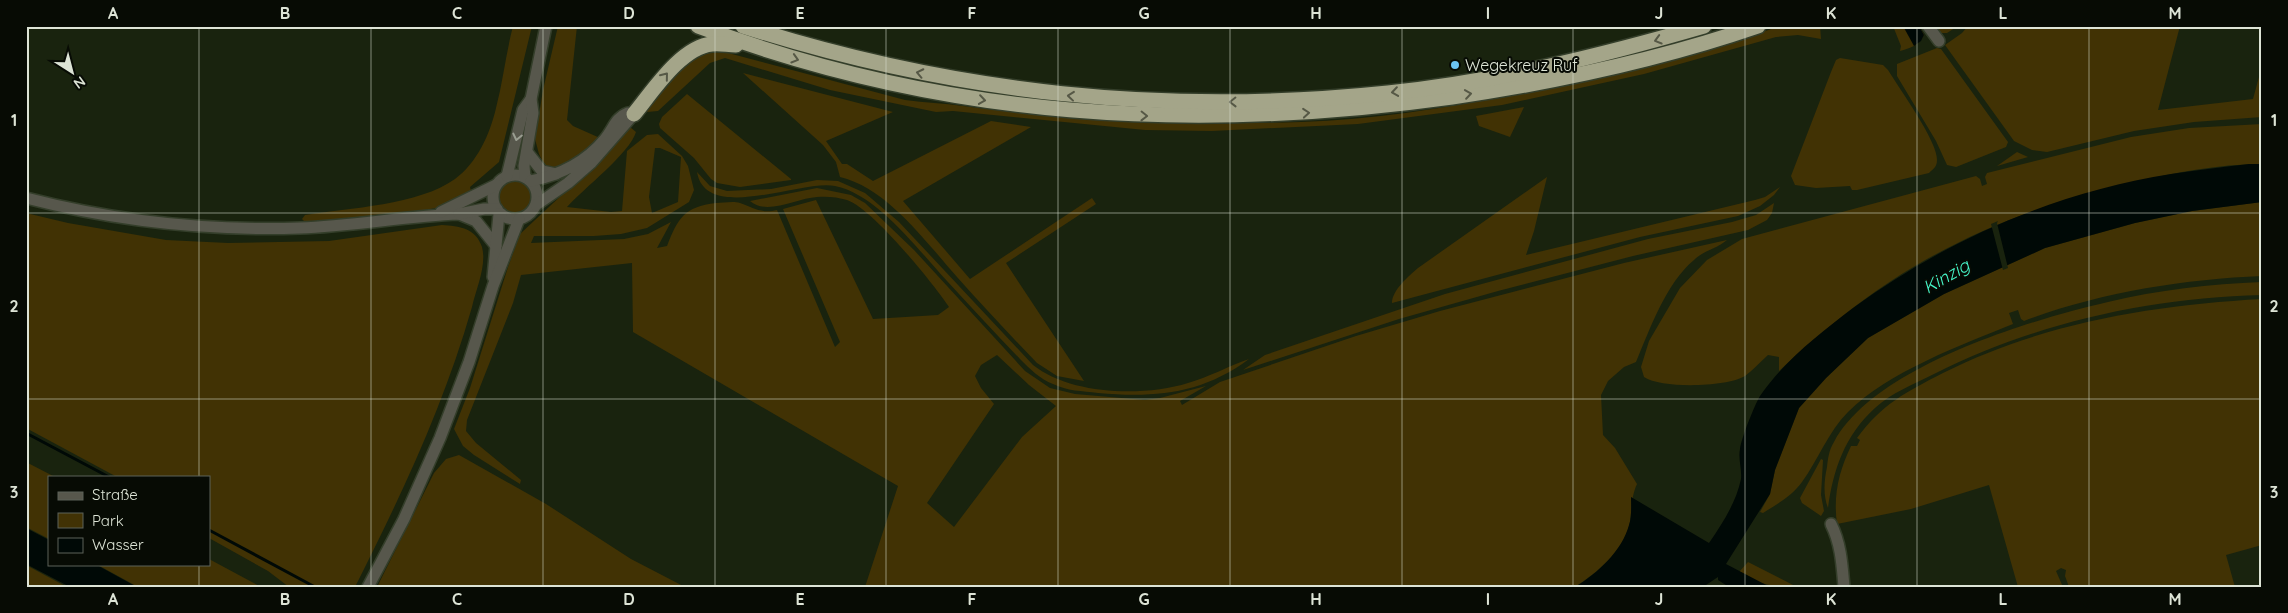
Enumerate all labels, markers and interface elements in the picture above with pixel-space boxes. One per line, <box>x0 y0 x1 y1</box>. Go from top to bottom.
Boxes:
text: A <box>108 3 119 23</box>
text: B <box>280 3 290 23</box>
text: C <box>452 3 462 23</box>
text: D <box>623 3 635 23</box>
text: E <box>795 3 805 23</box>
text: F <box>968 3 977 23</box>
text: G <box>1138 3 1150 23</box>
text: H <box>1310 3 1322 23</box>
text: I <box>1486 3 1490 23</box>
text: J <box>1655 3 1663 23</box>
text: K <box>1826 3 1836 23</box>
text: L <box>1999 3 2008 23</box>
text: M <box>2168 3 2182 23</box>
one-way arrow <box>1654 34 1662 44</box>
north arrow <box>48 48 98 98</box>
one-way arrow <box>790 54 798 64</box>
place label: Wegekreuz Ruf <box>1465 55 1578 75</box>
marker: Wegekreuz Ruf <box>1449 59 1461 71</box>
one-way arrow <box>915 68 924 78</box>
text: N <box>70 72 89 93</box>
one-way arrow <box>660 73 669 82</box>
one-way arrow <box>1391 86 1399 97</box>
one-way arrow <box>1067 90 1075 101</box>
one-way arrow <box>1463 90 1472 100</box>
one-way arrow <box>978 95 987 105</box>
one-way arrow <box>1229 97 1237 107</box>
one-way arrow <box>1303 107 1311 118</box>
text: 1 <box>11 110 17 130</box>
one-way arrow <box>1140 110 1148 121</box>
text: 1 <box>2271 110 2277 130</box>
one-way arrow <box>512 132 523 141</box>
water label: Kinzig <box>1919 253 1975 298</box>
text: 2 <box>9 296 19 316</box>
text: 2 <box>2269 296 2279 316</box>
legend <box>48 476 210 566</box>
text: 3 <box>10 482 18 502</box>
text: 3 <box>2270 482 2278 502</box>
text: Straße <box>92 485 138 504</box>
text: Park <box>92 511 124 530</box>
text: Wasser <box>92 535 144 554</box>
text: A <box>108 589 119 609</box>
text: B <box>280 589 290 609</box>
text: C <box>452 589 462 609</box>
text: D <box>623 589 635 609</box>
text: E <box>795 589 805 609</box>
text: F <box>968 589 977 609</box>
text: G <box>1138 589 1150 609</box>
text: H <box>1310 589 1322 609</box>
text: I <box>1486 589 1490 609</box>
text: J <box>1655 589 1663 609</box>
text: K <box>1826 589 1836 609</box>
text: L <box>1999 589 2008 609</box>
text: M <box>2168 589 2182 609</box>

